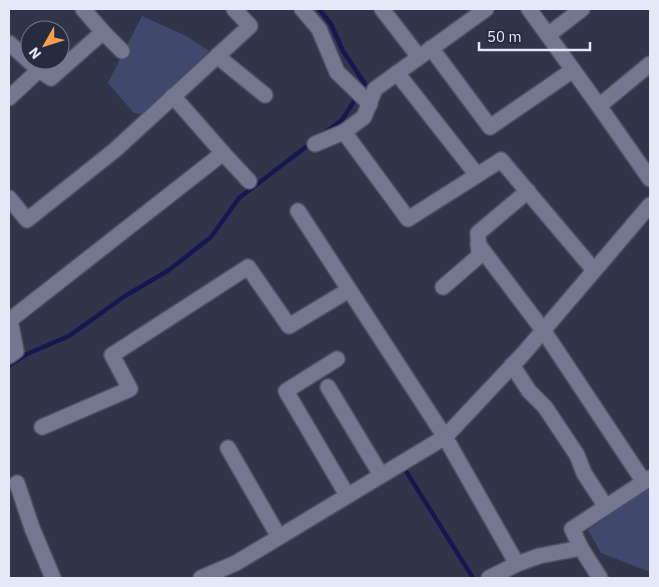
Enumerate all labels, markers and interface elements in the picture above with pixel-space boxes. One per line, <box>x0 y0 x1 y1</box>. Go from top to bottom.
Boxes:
north arrow <box>20 20 70 70</box>
scale bar <box>479 20 590 52</box>
text: 50 m <box>487 27 522 46</box>
text: N <box>25 44 45 63</box>

